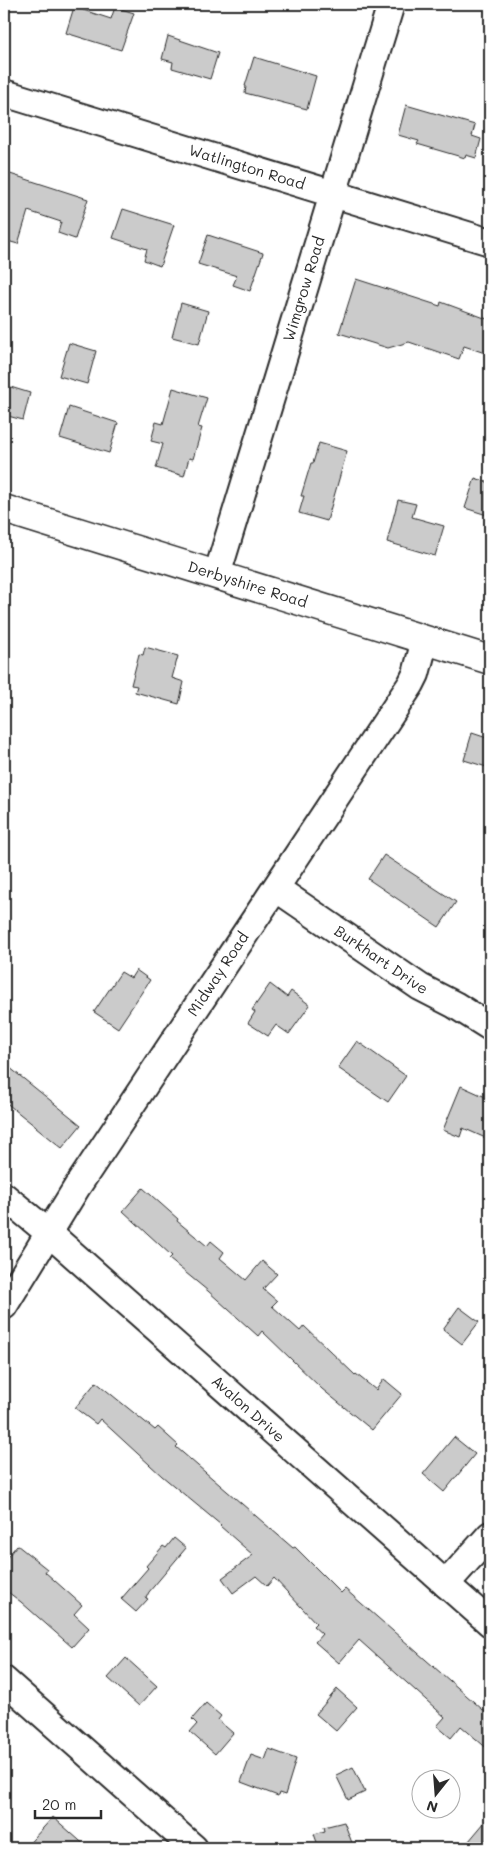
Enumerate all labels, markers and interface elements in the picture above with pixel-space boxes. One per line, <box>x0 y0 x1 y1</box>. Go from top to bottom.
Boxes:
street label: Watlington Road <box>187 139 308 194</box>
street label: Wimgrow Road <box>278 234 329 344</box>
street label: Derbyshire Road <box>186 556 310 612</box>
street label: Burkhart Drive <box>331 920 432 998</box>
street label: Midway Road <box>182 928 253 1020</box>
street label: Avalon Drive <box>208 1370 290 1446</box>
north arrow <box>412 1770 462 1820</box>
scale bar <box>35 1787 101 1819</box>
text: 20 m <box>42 1794 76 1814</box>
text: N <box>424 1796 440 1818</box>

